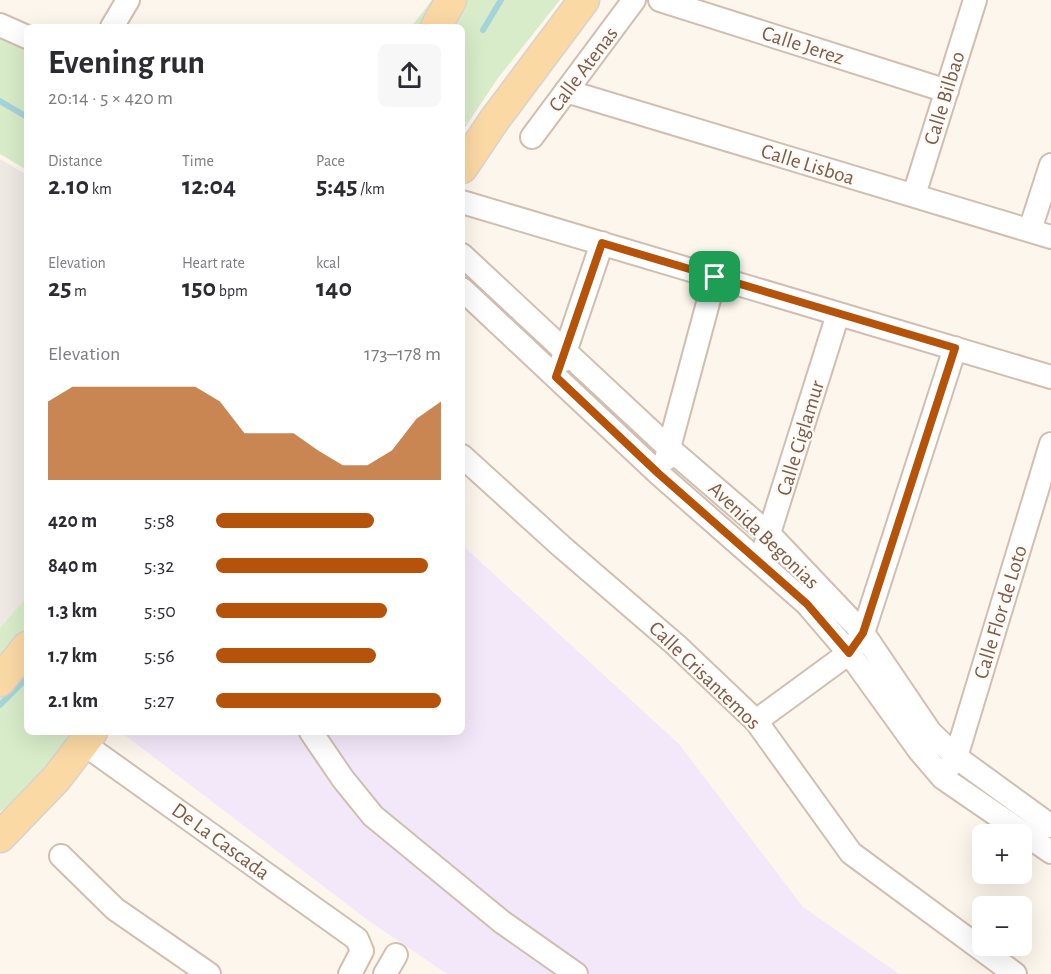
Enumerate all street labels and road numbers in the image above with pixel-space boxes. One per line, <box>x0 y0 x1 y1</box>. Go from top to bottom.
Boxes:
street label: Calle Jerez <box>759 22 847 69</box>
street label: Calle Atenas <box>545 23 622 116</box>
street label: Calle Bilbao <box>920 49 969 147</box>
street label: Calle Lisboa <box>759 140 857 189</box>
street label: Calle Ciglamur <box>773 378 828 498</box>
street label: Avenida Begonias <box>704 478 823 593</box>
street label: Calle Flor de Loto <box>970 543 1031 681</box>
street label: Calle Crisantemos <box>645 617 764 733</box>
street label: De La Cascada <box>168 799 274 884</box>

